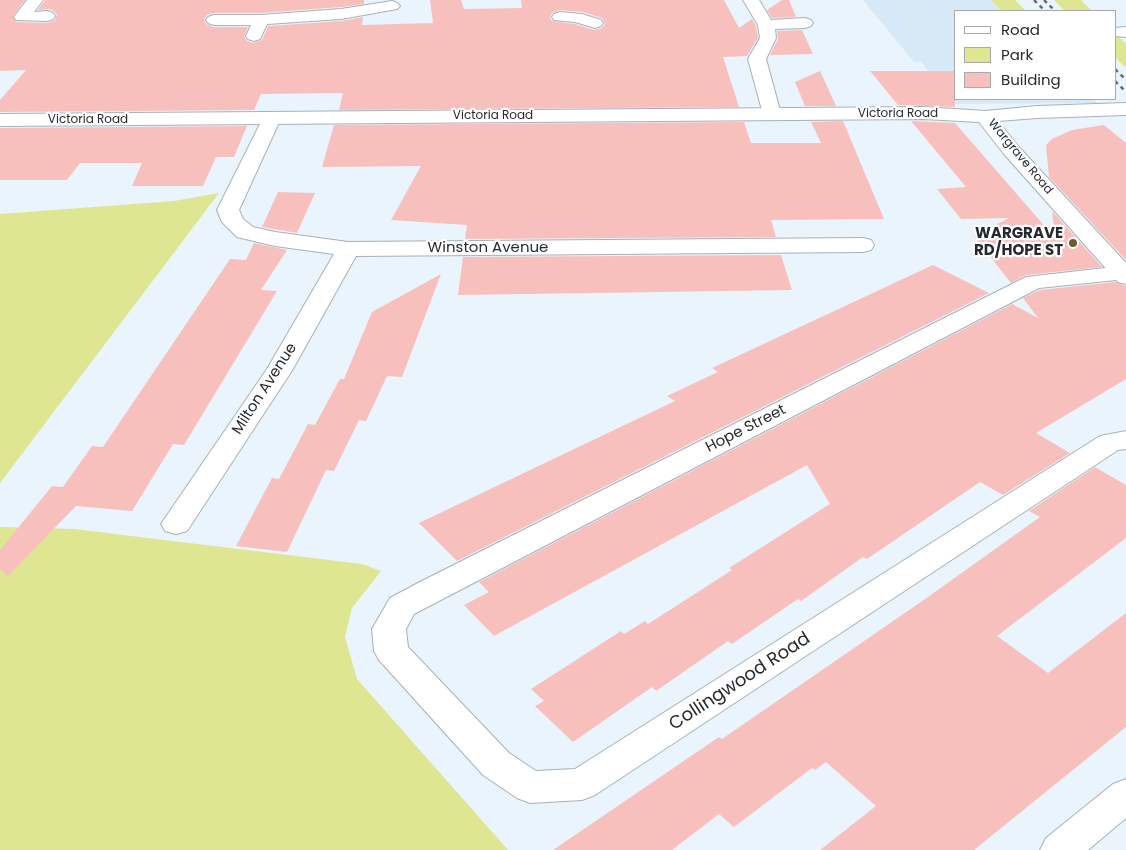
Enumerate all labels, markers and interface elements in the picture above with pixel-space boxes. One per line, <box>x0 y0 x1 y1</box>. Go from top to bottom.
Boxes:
legend <box>954 10 1116 100</box>
text: Road <box>1001 19 1040 40</box>
text: Park <box>1001 44 1033 65</box>
text: Building <box>1001 69 1061 90</box>
street label: Victoria Road <box>858 107 938 121</box>
street label: Victoria Road <box>453 109 533 123</box>
street label: Victoria Road <box>48 113 128 127</box>
street label: Wargrave Road <box>984 117 1056 197</box>
place label: WARGRAVE RD/HOPE ST <box>974 225 1063 260</box>
marker: WARGRAVE RD/HOPE ST <box>1067 237 1079 249</box>
street label: Winston Avenue <box>428 239 548 257</box>
street label: Milton Avenue <box>229 340 301 438</box>
street label: Hope Street <box>703 401 789 457</box>
street label: Collingwood Road <box>665 628 815 736</box>

